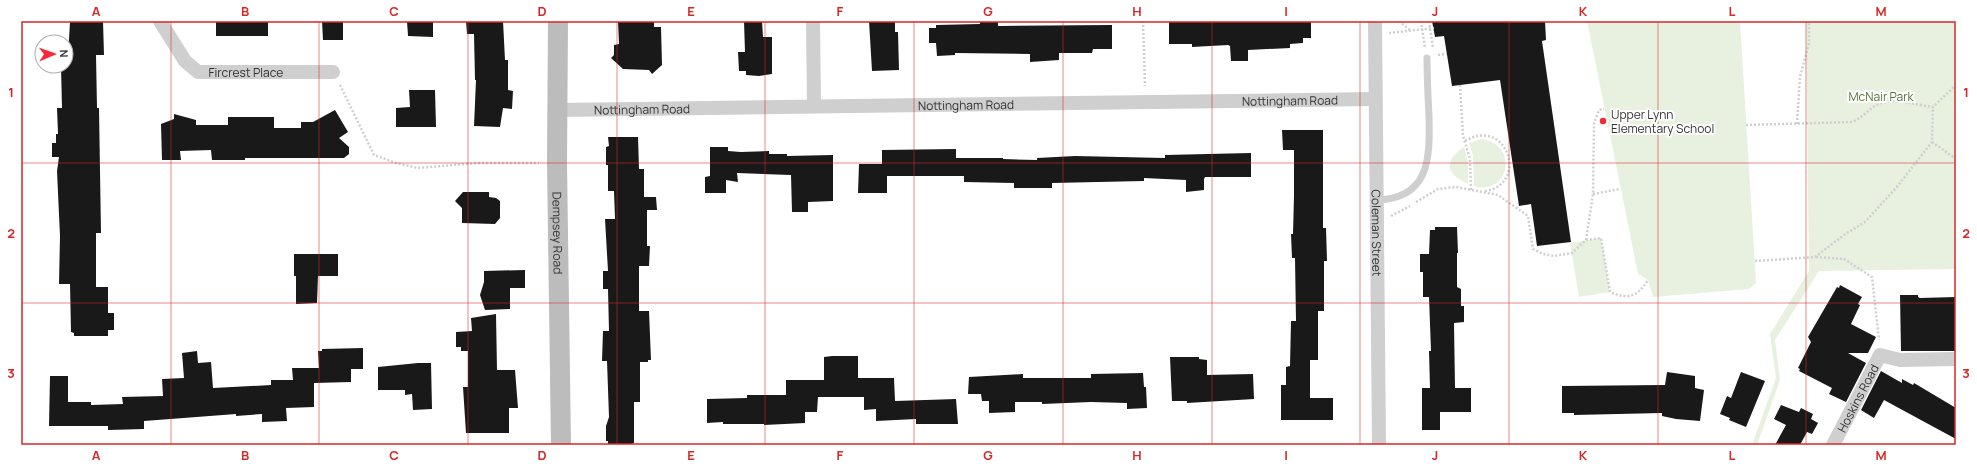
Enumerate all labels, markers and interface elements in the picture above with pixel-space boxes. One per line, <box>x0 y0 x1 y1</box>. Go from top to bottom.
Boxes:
text: A <box>92 2 101 20</box>
text: B <box>241 2 249 20</box>
text: C <box>389 2 399 20</box>
text: D <box>537 2 547 20</box>
text: E <box>687 2 695 20</box>
text: F <box>837 2 844 20</box>
text: G <box>983 2 993 20</box>
text: H <box>1132 2 1142 20</box>
text: I <box>1284 2 1288 20</box>
text: J <box>1432 2 1438 20</box>
text: K <box>1579 2 1588 20</box>
text: L <box>1729 2 1736 20</box>
text: M <box>1875 2 1887 20</box>
north arrow <box>34 34 74 74</box>
text: N <box>57 49 72 58</box>
street label: Fircrest Place <box>208 64 283 81</box>
text: 1 <box>8 83 14 101</box>
text: 1 <box>1963 83 1969 101</box>
park label: McNair Park <box>1848 88 1915 105</box>
street label: Nottingham Road <box>1242 91 1338 109</box>
street label: Nottingham Road <box>918 95 1014 114</box>
street label: Nottingham Road <box>594 100 690 118</box>
place label: Upper Lynn Elementary School <box>1611 106 1714 137</box>
marker: Upper Lynn Elementary School <box>1598 116 1608 126</box>
street label: Coleman Street <box>1368 189 1386 277</box>
street label: Dempsey Road <box>549 192 567 274</box>
text: 2 <box>7 224 15 242</box>
text: 2 <box>1962 224 1970 242</box>
street label: Hoskins Road <box>1833 361 1882 435</box>
text: 3 <box>7 364 15 382</box>
text: 3 <box>1962 364 1970 382</box>
text: A <box>92 446 101 464</box>
text: B <box>241 446 249 464</box>
text: C <box>389 446 399 464</box>
text: D <box>537 446 547 464</box>
text: E <box>687 446 695 464</box>
text: F <box>837 446 844 464</box>
text: G <box>983 446 993 464</box>
text: H <box>1132 446 1142 464</box>
text: I <box>1284 446 1288 464</box>
text: J <box>1432 446 1438 464</box>
text: K <box>1579 446 1588 464</box>
text: L <box>1729 446 1736 464</box>
text: M <box>1875 446 1887 464</box>

